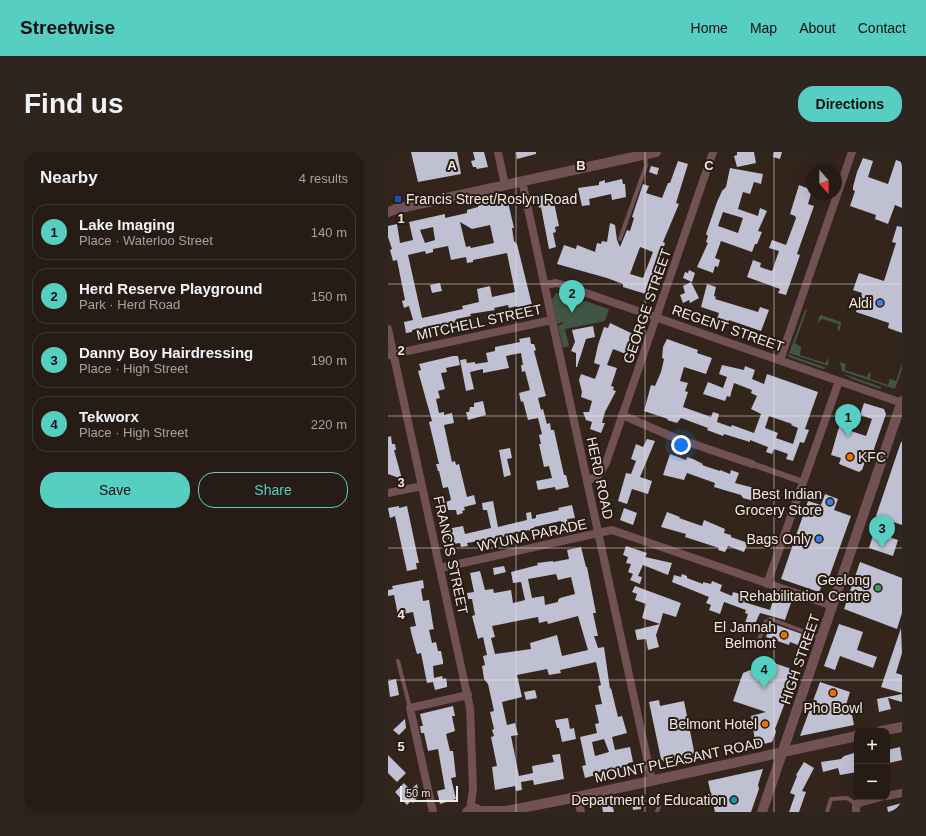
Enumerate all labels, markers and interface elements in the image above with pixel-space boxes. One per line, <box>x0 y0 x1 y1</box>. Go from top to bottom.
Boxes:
text: Streetwise <box>20 17 115 38</box>
text: Home <box>691 20 728 36</box>
text: Map <box>750 20 777 36</box>
text: About <box>799 20 836 36</box>
text: Contact <box>858 20 906 36</box>
button: Directions <box>798 86 902 122</box>
text: Find us <box>24 88 124 119</box>
text: A <box>447 158 457 173</box>
text: B <box>576 158 586 173</box>
text: C <box>704 158 714 173</box>
north arrow <box>806 164 842 200</box>
text: Nearby <box>40 168 98 187</box>
text: 4 results <box>299 171 348 186</box>
place label: Francis Street/Roslyn Road <box>406 191 577 207</box>
marker: Francis Street/Roslyn Road <box>393 194 403 204</box>
text: 1 <box>397 211 405 226</box>
text: Lake Imaging <box>79 216 175 233</box>
text: 1 <box>50 225 58 240</box>
text: 140 m <box>311 225 347 240</box>
text: Place · Waterloo Street <box>79 233 213 248</box>
street label: GEORGE STREET <box>620 246 674 366</box>
text: Herd Reserve Playground <box>79 280 262 297</box>
pin: 2 <box>559 280 585 313</box>
text: 2 <box>50 289 58 304</box>
text: 150 m <box>311 289 347 304</box>
place label: Aldi <box>849 295 872 311</box>
text: Park · Herd Road <box>79 297 180 312</box>
marker: Aldi <box>875 298 885 308</box>
street label: MITCHELL STREET <box>415 301 544 343</box>
street label: REGENT STREET <box>670 301 786 355</box>
text: 2 <box>397 343 405 358</box>
text: Danny Boy Hairdressing <box>79 344 253 361</box>
text: 3 <box>50 353 58 368</box>
text: 190 m <box>311 353 347 368</box>
text: Place · High Street <box>79 361 188 376</box>
pin: 1 <box>835 404 861 437</box>
text: Tekworx <box>79 408 139 425</box>
text: 4 <box>50 417 58 432</box>
text: 220 m <box>311 417 347 432</box>
text: Place · High Street <box>79 425 188 440</box>
street label: HERD ROAD <box>583 435 617 521</box>
your location <box>671 435 691 455</box>
place label: KFC <box>858 449 886 465</box>
marker: KFC <box>845 452 855 462</box>
button: Save <box>40 472 190 508</box>
button: Share <box>198 472 348 508</box>
text: 3 <box>397 475 405 490</box>
place label: Best Indian Grocery Store <box>735 486 822 518</box>
street label: FRANCIS STREET <box>431 494 471 616</box>
marker: Best Indian Grocery Store <box>825 497 835 507</box>
pin: 3 <box>869 515 895 548</box>
street label: WYUNA PARADE <box>476 516 588 554</box>
place label: Bags Only <box>746 531 811 547</box>
marker: Bags Only <box>814 534 824 544</box>
place label: Geelong Rehabilitation Centre <box>739 572 870 604</box>
marker: Geelong Rehabilitation Centre <box>873 583 883 593</box>
text: 4 <box>397 607 405 622</box>
street label: HIGH STREET <box>777 611 823 706</box>
place label: El Jannah Belmont <box>714 619 776 651</box>
marker: El Jannah Belmont <box>779 630 789 640</box>
pin: 4 <box>751 656 777 689</box>
marker: Pho Bowl <box>828 688 838 698</box>
place label: Pho Bowl <box>803 700 863 716</box>
place label: Belmont Hotel <box>669 716 757 732</box>
marker: Belmont Hotel <box>760 719 770 729</box>
map controls <box>854 728 890 800</box>
button: + <box>854 728 890 764</box>
street label: MOUNT PLEASANT ROAD <box>593 734 765 786</box>
text: 5 <box>397 739 405 754</box>
button: − <box>854 764 890 800</box>
scale bar <box>400 784 458 803</box>
text: 50 m <box>406 787 430 799</box>
place label: Department of Education <box>571 792 726 808</box>
marker: Department of Education <box>729 795 739 805</box>

